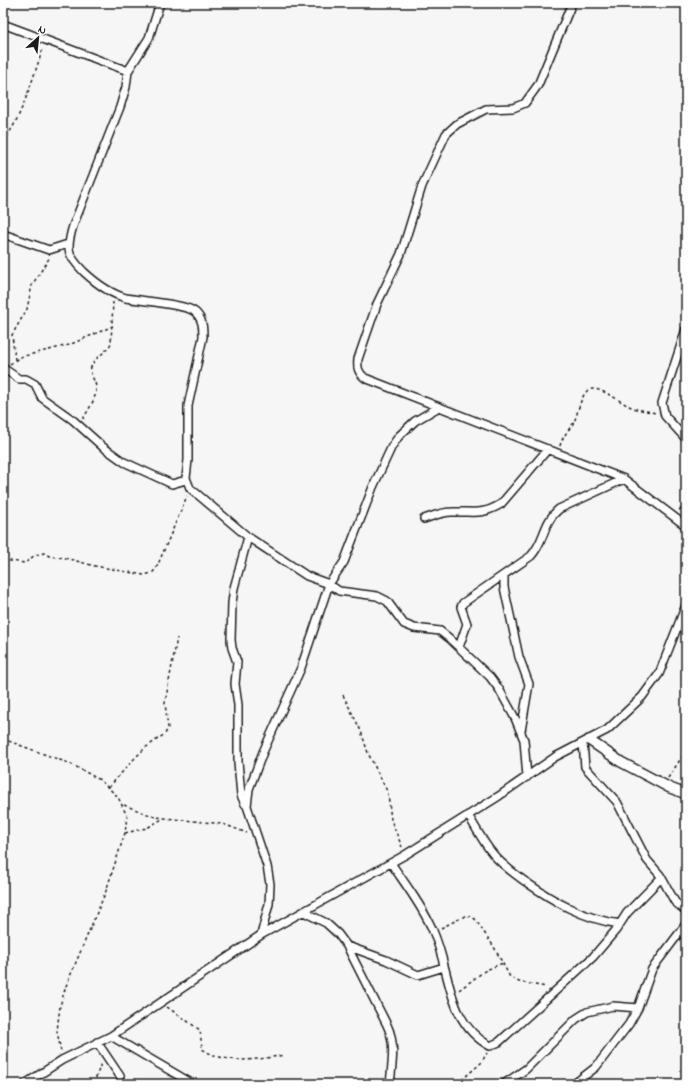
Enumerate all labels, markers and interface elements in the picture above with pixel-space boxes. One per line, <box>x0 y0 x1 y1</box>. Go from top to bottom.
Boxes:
north arrow <box>18 18 58 58</box>
text: N <box>35 21 49 39</box>

